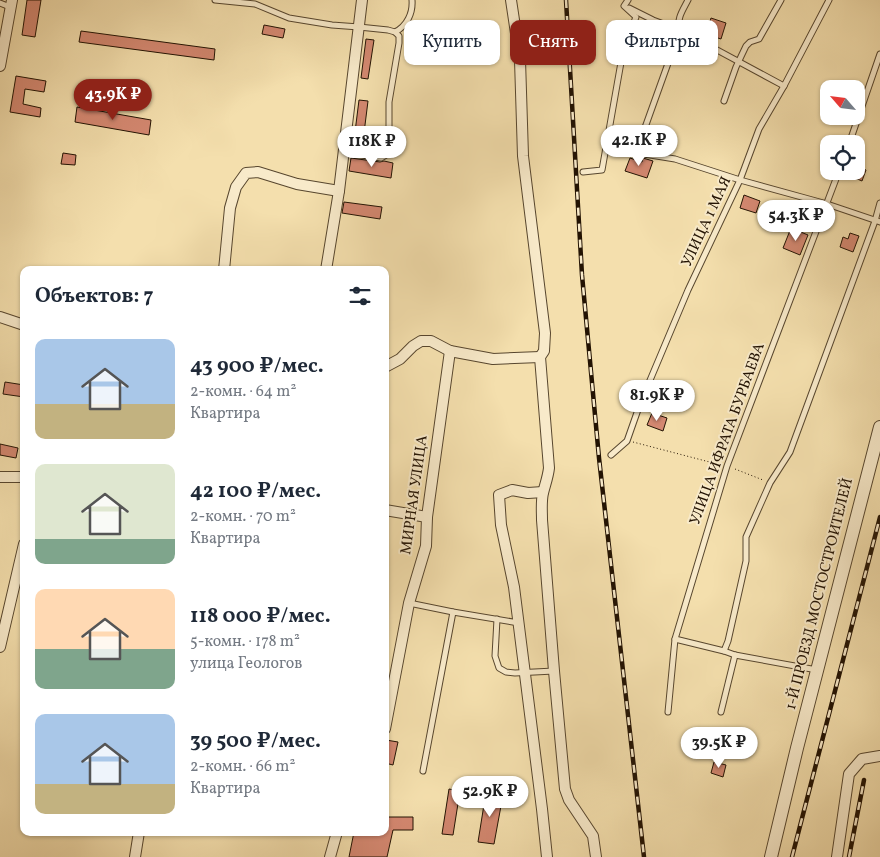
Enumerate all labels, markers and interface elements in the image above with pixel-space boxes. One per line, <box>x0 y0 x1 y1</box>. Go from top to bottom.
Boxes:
chip: Купить <box>404 20 500 65</box>
chip: Снять <box>510 20 596 65</box>
chip: Фильтры <box>606 20 718 65</box>
pin: 43.9K ₽ <box>67 78 159 121</box>
north arrow <box>820 80 865 125</box>
map controls <box>820 80 865 180</box>
text: 43.9K ₽ <box>85 84 141 106</box>
pin: 42.1K ₽ <box>593 124 685 167</box>
pin: 118K ₽ <box>331 126 413 168</box>
text: 42.1K ₽ <box>612 130 666 152</box>
text: 118K ₽ <box>348 131 396 153</box>
button: locate <box>820 135 865 180</box>
street label: УЛИЦА 1 МАЯ <box>677 173 737 271</box>
pin: 54.3K ₽ <box>750 200 842 242</box>
text: 54.3K ₽ <box>768 205 824 227</box>
text: Объектов: 7 <box>35 282 154 311</box>
icon: filters <box>346 282 374 310</box>
street label: УЛИЦА ИФРАТА БУРБАЕВА <box>685 340 771 528</box>
text: 43 900 ₽/мес. <box>190 352 324 381</box>
icon: home <box>75 359 135 419</box>
pin: 81.9K ₽ <box>611 380 703 422</box>
text: 2-комн. · 64 m² <box>190 381 296 403</box>
text: 81.9K ₽ <box>630 385 684 407</box>
text: Квартира <box>190 403 260 425</box>
street label: МИРНАЯ УЛИЦА <box>396 434 434 556</box>
street label: 1-Й ПРОЕЗД МОСТОСТРОИТЕЛЕЙ <box>781 476 859 712</box>
text: 42 100 ₽/мес. <box>190 477 321 506</box>
icon: home <box>75 484 135 544</box>
text: 2-комн. · 70 m² <box>190 506 296 528</box>
text: Квартира <box>190 528 260 550</box>
text: 118 000 ₽/мес. <box>190 602 331 631</box>
icon: home <box>75 609 135 669</box>
text: 5-комн. · 178 m² <box>190 631 300 653</box>
text: улица Геологов <box>190 653 302 675</box>
pin: 39.5K ₽ <box>673 726 765 769</box>
text: 39 500 ₽/мес. <box>190 727 321 756</box>
text: 39.5K ₽ <box>692 732 746 754</box>
icon: home <box>75 734 135 794</box>
text: 2-комн. · 66 m² <box>190 756 295 778</box>
pin: 52.9K ₽ <box>444 776 536 818</box>
text: Квартира <box>190 778 260 800</box>
text: 52.9K ₽ <box>462 781 518 803</box>

